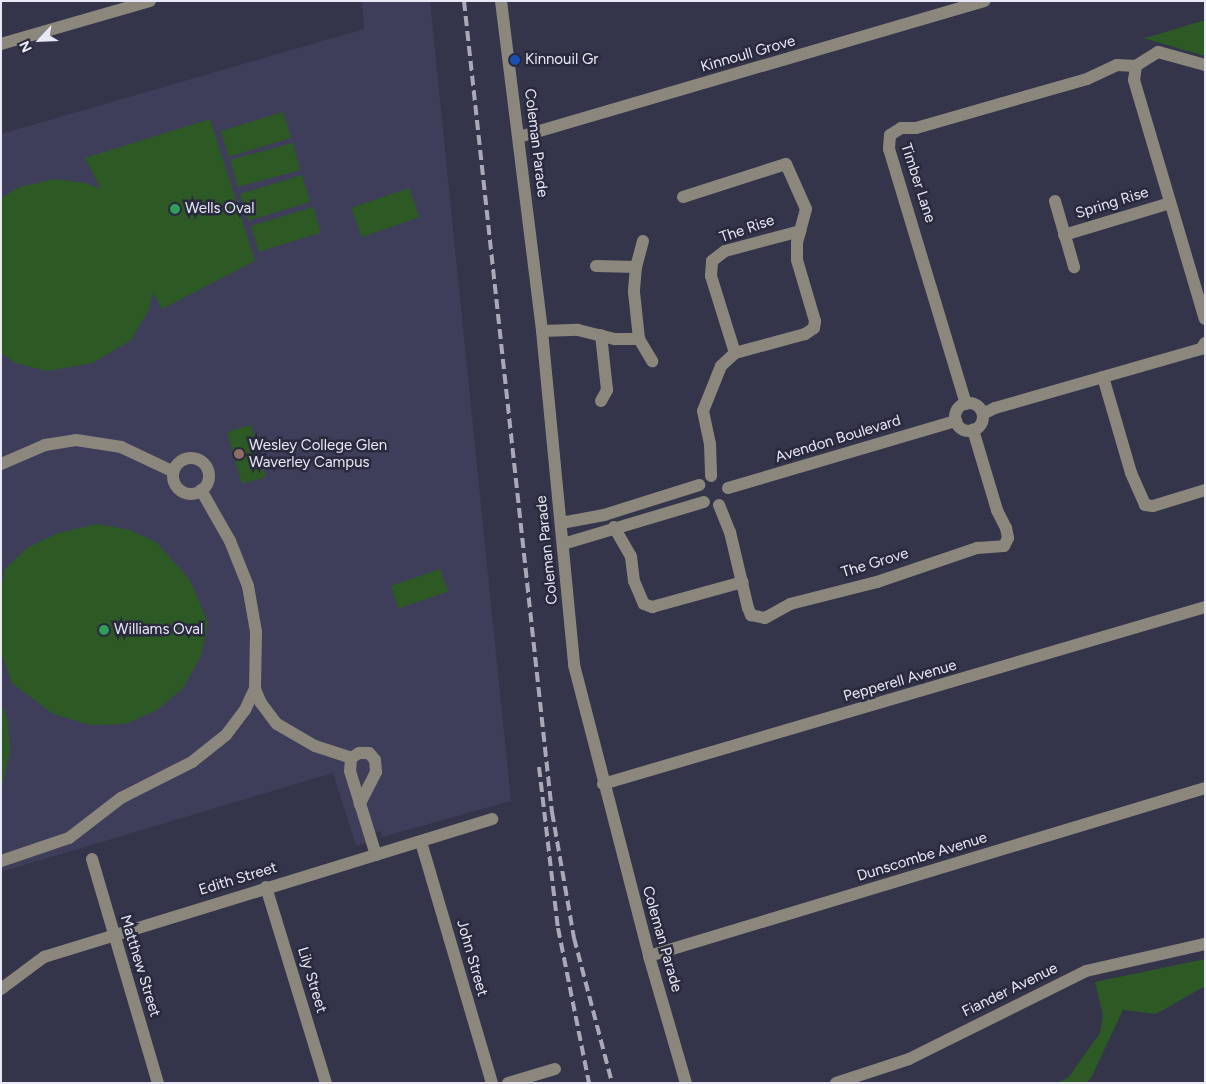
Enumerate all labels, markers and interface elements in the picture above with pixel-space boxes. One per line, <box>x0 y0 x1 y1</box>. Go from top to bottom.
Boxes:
north arrow <box>15 15 65 65</box>
street label: Kinnoull Grove <box>699 32 797 76</box>
text: N <box>16 38 36 55</box>
place label: Kinnouil Gr <box>525 51 598 69</box>
marker: Kinnouil Gr <box>509 54 521 66</box>
street label: Coleman Parade <box>520 88 552 198</box>
street label: Timber Lane <box>897 141 939 225</box>
street label: Spring Rise <box>1073 183 1151 223</box>
place label: Wells Oval <box>185 200 254 218</box>
marker: Wells Oval <box>169 203 181 215</box>
street label: The Rise <box>717 211 777 247</box>
street label: Avendon Boulevard <box>773 411 903 467</box>
place label: Wesley College Glen Waverley Campus <box>249 436 387 471</box>
marker: Wesley College Glen Waverley Campus <box>233 448 245 460</box>
street label: Coleman Parade <box>532 495 562 605</box>
street label: The Grove <box>839 544 911 582</box>
place label: Williams Oval <box>114 621 203 639</box>
marker: Williams Oval <box>98 624 110 636</box>
street label: Pepperell Avenue <box>841 656 959 706</box>
street label: Dunscombe Avenue <box>855 829 989 885</box>
street label: Edith Street <box>197 859 279 899</box>
street label: Coleman Parade <box>638 884 686 994</box>
street label: Matthew Street <box>116 913 164 1019</box>
street label: John Street <box>452 918 492 998</box>
street label: Lily Street <box>293 945 331 1015</box>
street label: Fiander Avenue <box>959 959 1061 1021</box>

